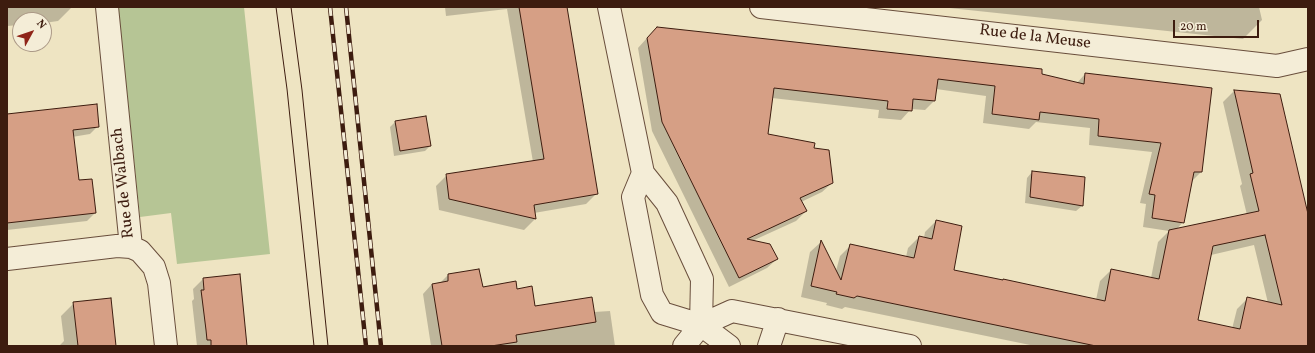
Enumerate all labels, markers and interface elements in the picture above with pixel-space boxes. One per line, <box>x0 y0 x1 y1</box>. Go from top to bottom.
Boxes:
north arrow <box>12 12 52 52</box>
scale bar <box>1175 12 1261 38</box>
text: N <box>32 17 49 32</box>
text: 20 m <box>1180 19 1207 35</box>
street label: Rue de la Meuse <box>978 22 1092 54</box>
street label: Rue de Walbach <box>109 127 139 239</box>

